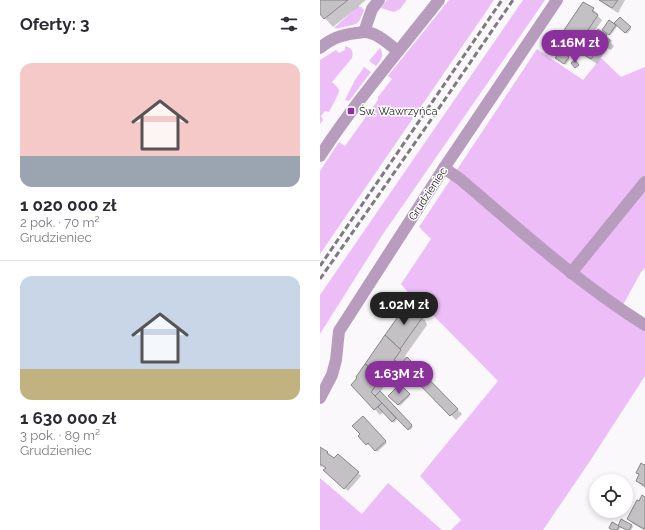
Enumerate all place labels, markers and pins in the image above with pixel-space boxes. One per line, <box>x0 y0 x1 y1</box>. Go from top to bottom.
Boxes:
pin: 1.16M zł <box>534 30 616 64</box>
place label: Św. Wawrzyńca <box>359 104 438 118</box>
marker: Św. Wawrzyńca <box>346 106 356 116</box>
pin: 1.02M zł <box>363 292 445 326</box>
pin: 1.63M zł <box>358 361 440 395</box>

